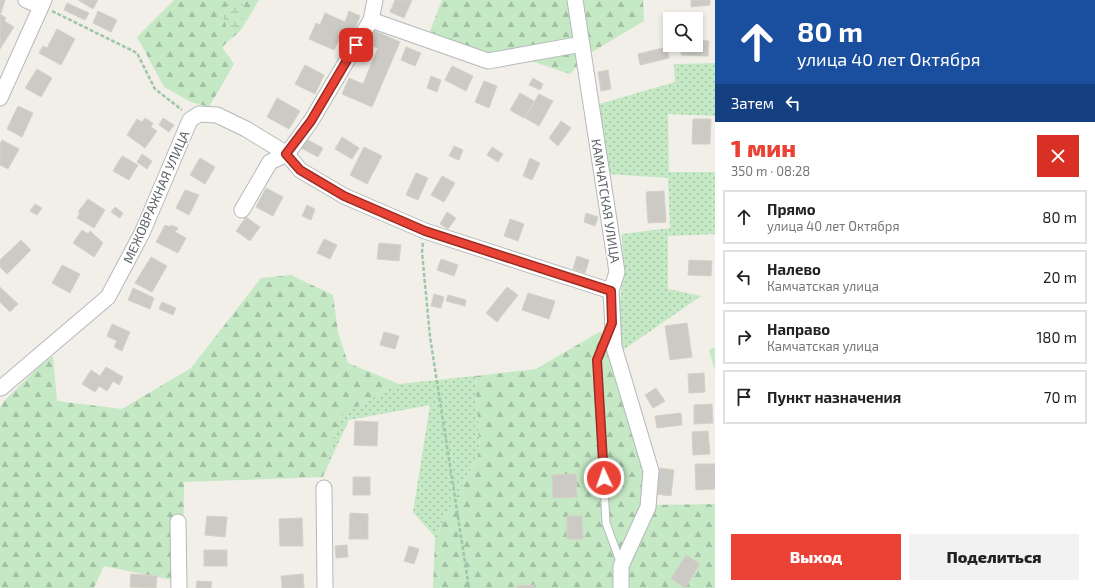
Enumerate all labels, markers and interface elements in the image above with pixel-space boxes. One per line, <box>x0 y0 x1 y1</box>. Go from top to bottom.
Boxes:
map controls <box>663 12 703 52</box>
button: search <box>663 12 703 52</box>
text: 80 m <box>797 14 863 48</box>
icon: ahead <box>731 16 783 68</box>
pin <box>339 28 373 62</box>
icon: arrive <box>345 34 367 56</box>
text: улица 40 лет Октября <box>797 48 980 70</box>
icon: left <box>782 92 804 114</box>
text: Затем <box>731 94 774 112</box>
street label: МЕЖОВРАЖНАЯ УЛИЦА <box>119 128 193 266</box>
text: 1 мин <box>731 133 796 162</box>
button: close <box>1037 135 1079 177</box>
street label: КАМЧАТСКАЯ УЛИЦА <box>588 138 624 264</box>
text: 350 m · 08:28 <box>731 163 810 179</box>
text: Прямо <box>767 200 816 218</box>
icon: ahead <box>733 206 755 228</box>
text: 80 m <box>1042 208 1077 226</box>
text: улица 40 лет Октября <box>767 218 899 234</box>
text: Налево <box>767 260 821 278</box>
icon: left <box>733 266 755 288</box>
text: 20 m <box>1043 268 1077 286</box>
text: Камчатская улица <box>767 278 879 294</box>
text: Направо <box>767 320 830 338</box>
icon: right <box>733 326 755 348</box>
text: 180 m <box>1036 328 1077 346</box>
text: Камчатская улица <box>767 338 879 354</box>
icon: arrive <box>733 386 755 408</box>
text: Пункт назначения <box>767 388 901 406</box>
text: 70 m <box>1044 388 1077 406</box>
position arrow <box>583 457 625 499</box>
button: Выход <box>731 534 901 580</box>
button: Поделиться <box>909 534 1079 580</box>

